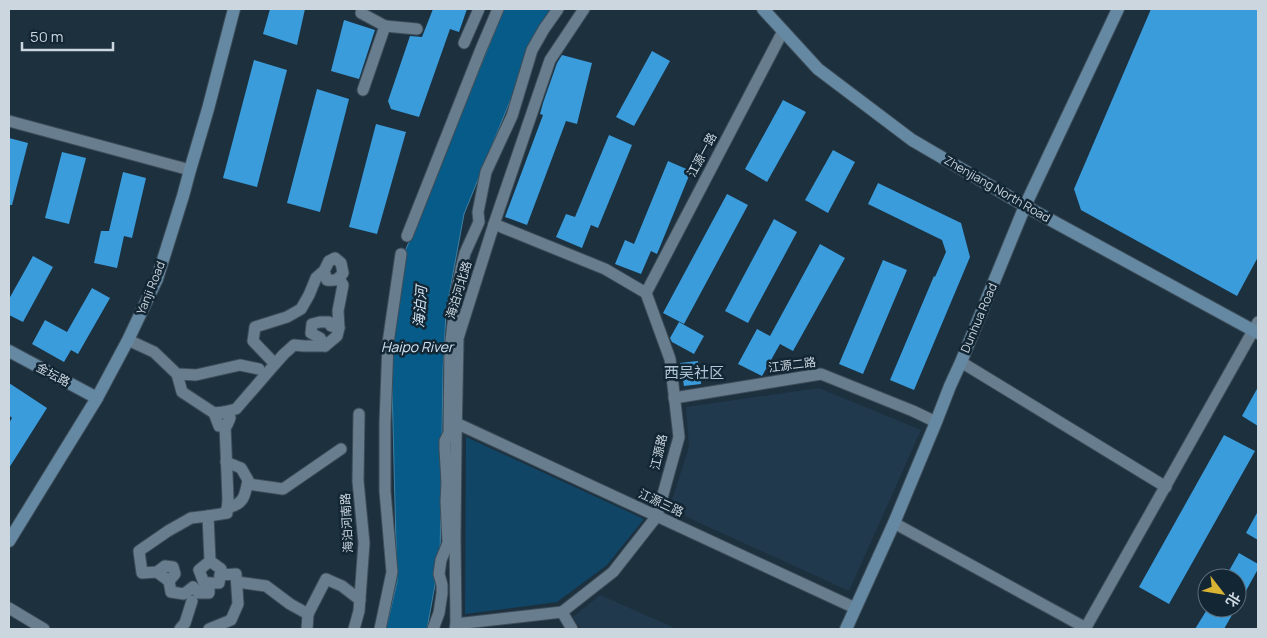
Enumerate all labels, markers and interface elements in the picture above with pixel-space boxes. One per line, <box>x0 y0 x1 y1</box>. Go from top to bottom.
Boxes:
scale bar <box>22 20 114 52</box>
text: 50 m <box>30 26 64 47</box>
street label: 江源一路 <box>683 130 720 180</box>
street label: Zhenjiang North Road <box>941 151 1053 226</box>
street label: Yanji Road <box>132 259 169 317</box>
street label: 海泊河北路 <box>442 259 475 321</box>
street label: Dunhua Road <box>956 280 1001 355</box>
water label: 海泊河 <box>409 282 431 329</box>
water label: Haipo River <box>381 337 455 356</box>
street label: 江源二路 <box>767 353 817 376</box>
street label: 金坛路 <box>33 359 73 391</box>
district label: 西吴社区 <box>664 362 724 383</box>
street label: 江源路 <box>646 432 671 471</box>
street label: 江源三路 <box>636 485 687 520</box>
street label: 海泊河南路 <box>336 493 357 553</box>
north arrow <box>1197 568 1247 618</box>
text: 北 <box>1222 589 1245 611</box>

